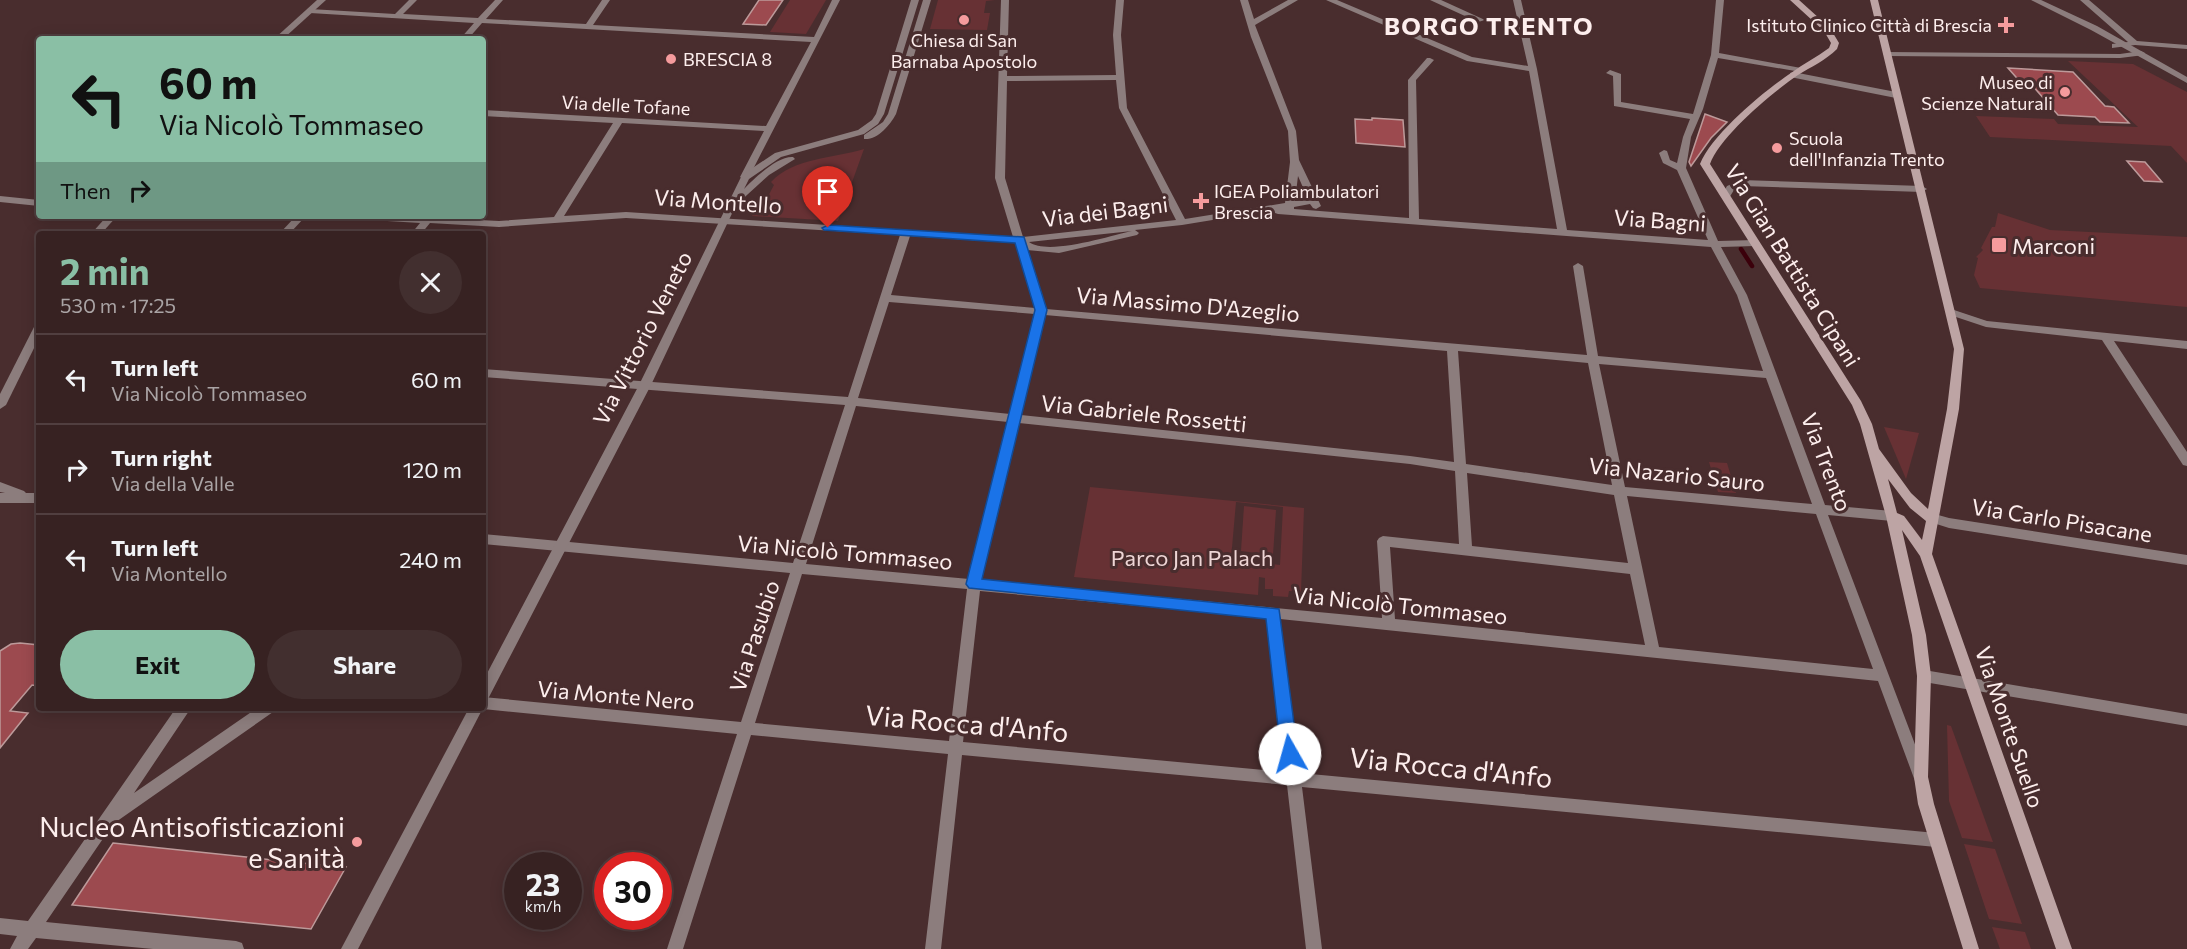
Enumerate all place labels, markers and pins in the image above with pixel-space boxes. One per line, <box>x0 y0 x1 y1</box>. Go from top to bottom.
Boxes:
marker: Chiesa di San Barnaba Apostolo <box>957 13 971 27</box>
place label: Istituto Clinico Città di Brescia <box>1746 14 1992 36</box>
marker: Istituto Clinico Città di Brescia <box>1997 16 2015 34</box>
place label: Chiesa di San Barnaba Apostolo <box>891 29 1037 72</box>
place label: BRESCIA 8 <box>683 48 772 70</box>
marker: BRESCIA 8 <box>664 52 678 66</box>
place label: Museo di Scienze Naturali <box>1921 71 2053 114</box>
marker: Museo di Scienze Naturali <box>2058 85 2072 99</box>
place label: Scuola dell'Infanzia Trento <box>1789 127 1945 170</box>
marker: Scuola dell'Infanzia Trento <box>1770 141 1784 155</box>
pin <box>802 166 853 228</box>
place label: IGEA Poliambulatori Brescia <box>1214 180 1379 223</box>
marker: IGEA Poliambulatori Brescia <box>1192 192 1210 210</box>
place label: Marconi <box>2012 232 2095 259</box>
marker: Marconi <box>1990 236 2008 254</box>
place label: Nucleo Antisofisticazioni e Sanità <box>39 810 345 874</box>
marker: Nucleo Antisofisticazioni e Sanità <box>350 835 364 849</box>

